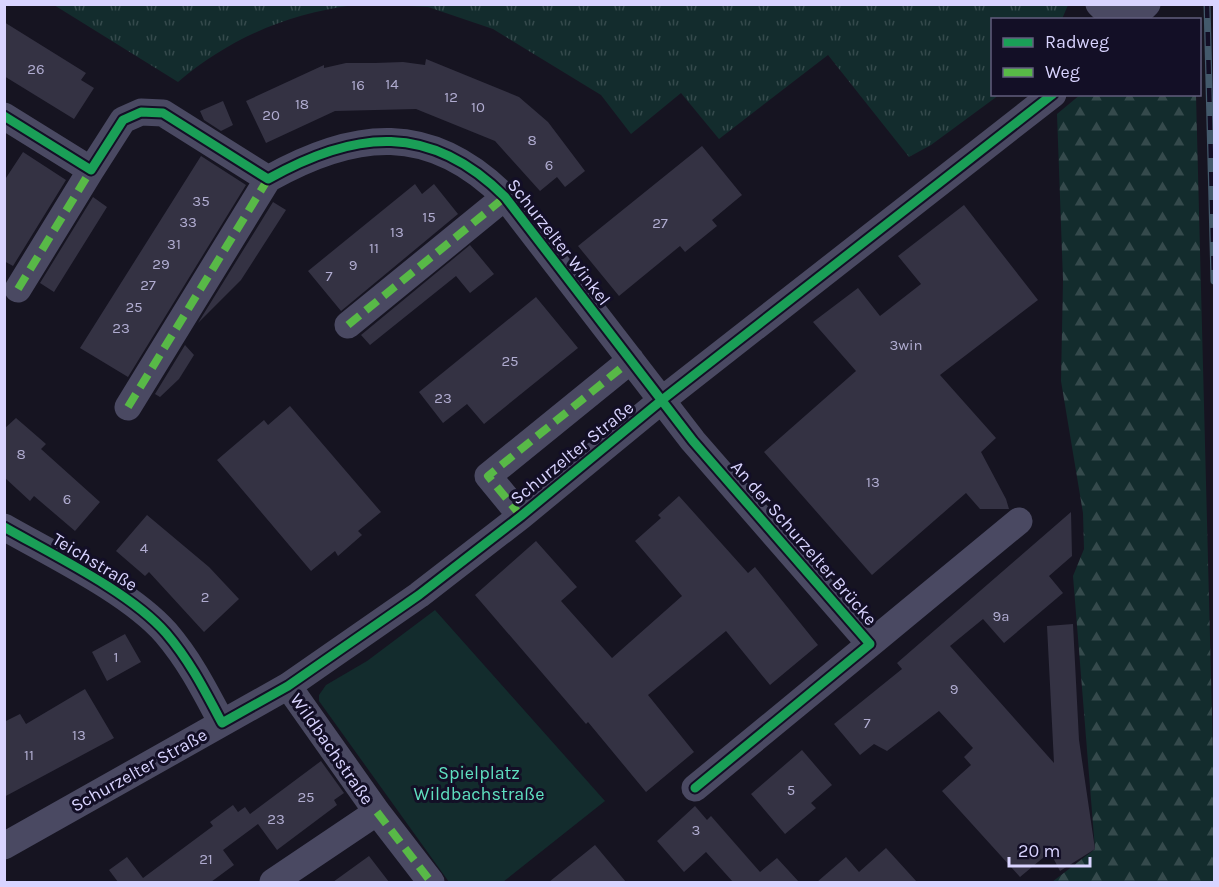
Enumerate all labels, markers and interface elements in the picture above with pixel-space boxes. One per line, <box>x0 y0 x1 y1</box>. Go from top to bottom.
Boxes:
legend <box>991 18 1201 96</box>
text: Radweg <box>1045 31 1109 53</box>
house number: 26 <box>27 60 45 78</box>
text: Weg <box>1045 61 1080 83</box>
house number: 14 <box>385 75 399 93</box>
house number: 16 <box>351 76 365 94</box>
house number: 12 <box>444 88 458 106</box>
house number: 18 <box>295 95 309 113</box>
house number: 10 <box>471 98 485 116</box>
house number: 20 <box>262 106 280 124</box>
house number: 8 <box>527 131 537 149</box>
house number: 6 <box>545 156 553 174</box>
street label: Schurzelter Winkel <box>503 174 615 310</box>
house number: 35 <box>192 192 210 210</box>
house number: 15 <box>422 208 436 226</box>
house number: 33 <box>179 213 197 231</box>
house number: 27 <box>652 214 668 232</box>
house number: 13 <box>390 223 404 241</box>
house number: 31 <box>167 235 181 253</box>
house number: 11 <box>369 239 379 257</box>
house number: 29 <box>152 255 170 273</box>
house number: 9 <box>349 256 357 274</box>
house number: 7 <box>325 267 333 285</box>
house number: 27 <box>140 276 156 294</box>
house number: 25 <box>125 298 143 316</box>
house number: 23 <box>112 319 130 337</box>
house number: 3win <box>889 336 923 354</box>
house number: 25 <box>501 352 519 370</box>
house number: 23 <box>434 389 452 407</box>
street label: Schurzelter Straße <box>506 396 638 510</box>
house number: 8 <box>16 445 26 463</box>
street label: An der Schurzelter Brücke <box>726 456 882 630</box>
house number: 13 <box>866 473 880 491</box>
house number: 6 <box>63 490 71 508</box>
street label: Teichstraße <box>48 528 142 596</box>
house number: 4 <box>140 539 149 557</box>
house number: 2 <box>201 588 209 606</box>
house number: 9a <box>993 607 1009 625</box>
house number: 1 <box>114 648 118 666</box>
house number: 9 <box>950 680 958 698</box>
street label: Wildbachstraße <box>285 689 379 809</box>
house number: 7 <box>863 714 871 732</box>
street label: Schurzelter Straße <box>67 723 211 817</box>
house number: 13 <box>72 726 86 744</box>
house number: 11 <box>24 746 34 764</box>
park label: Spielplatz Wildbachstraße <box>414 762 544 805</box>
house number: 5 <box>787 781 795 799</box>
house number: 25 <box>297 788 315 806</box>
house number: 23 <box>267 810 285 828</box>
house number: 3 <box>692 821 700 839</box>
scale bar <box>1009 830 1090 868</box>
text: 20 m <box>1018 840 1060 862</box>
house number: 21 <box>199 850 213 868</box>

